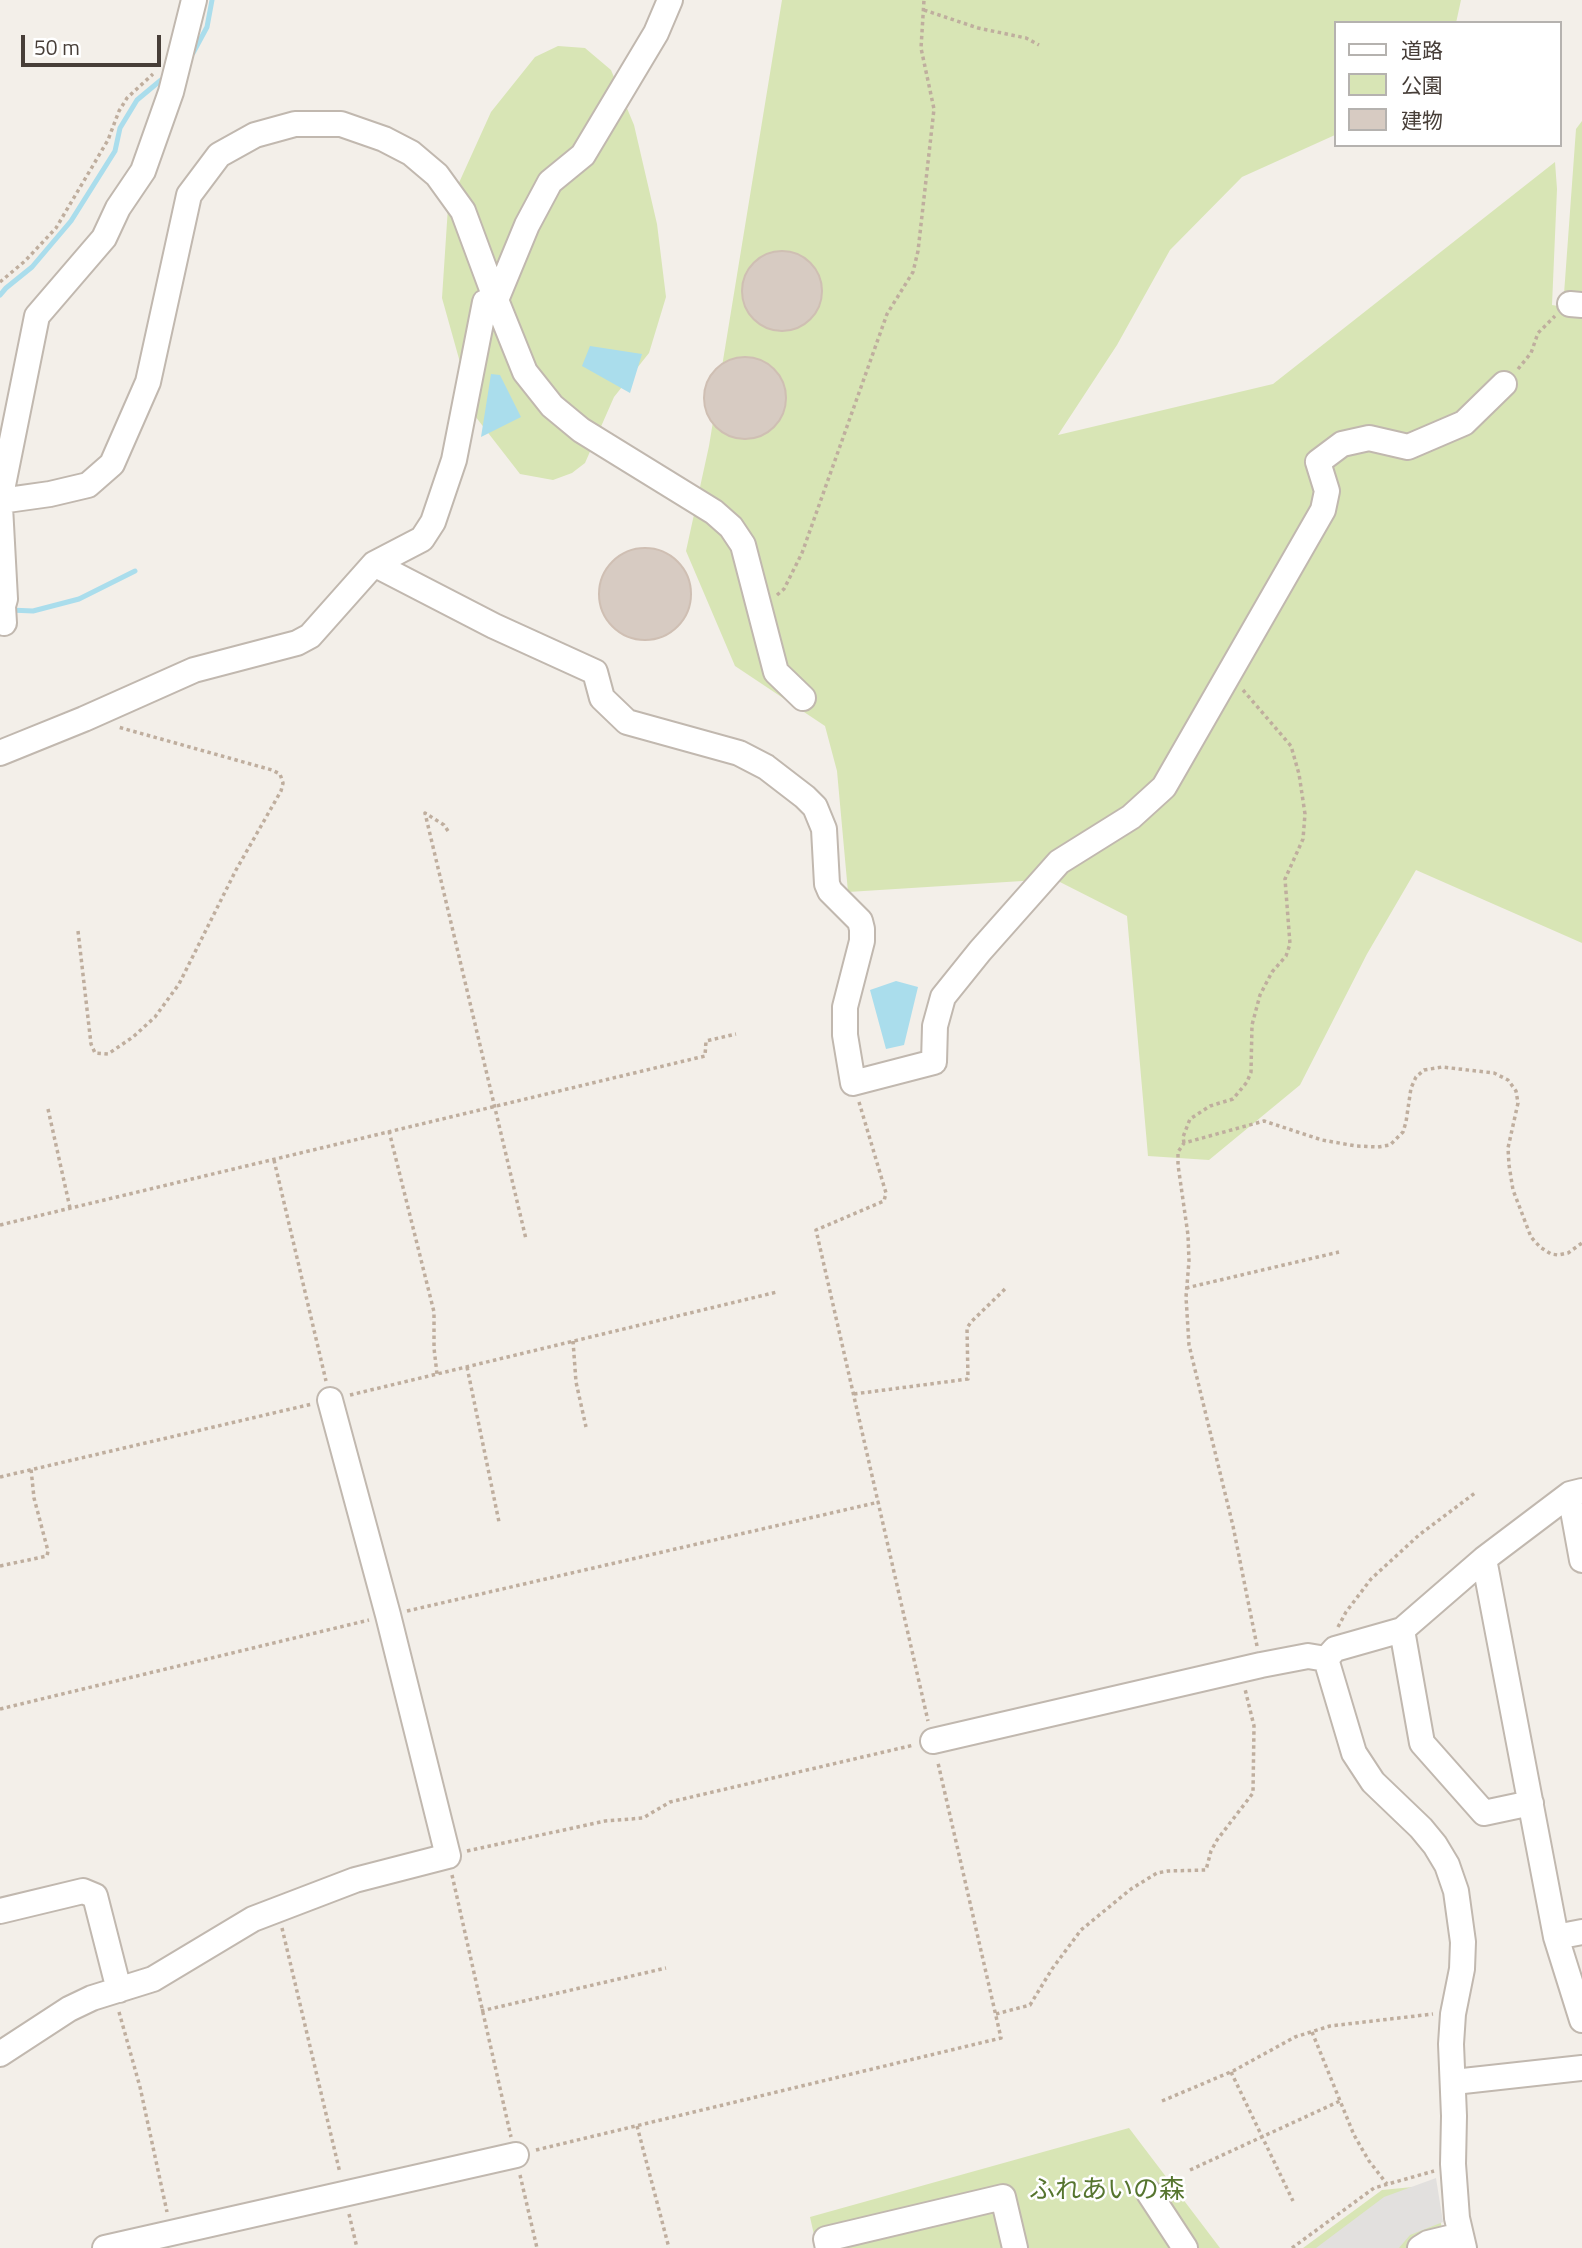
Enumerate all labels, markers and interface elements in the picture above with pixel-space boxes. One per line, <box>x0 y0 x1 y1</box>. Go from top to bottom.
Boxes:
scale bar <box>24 21 164 65</box>
legend <box>1334 21 1561 147</box>
text: 50 m <box>34 31 80 63</box>
text: 道路 <box>1401 34 1443 66</box>
text: 公園 <box>1401 69 1443 101</box>
text: 建物 <box>1401 104 1443 136</box>
park label: ふれあいの森 <box>1029 2176 1185 2208</box>

